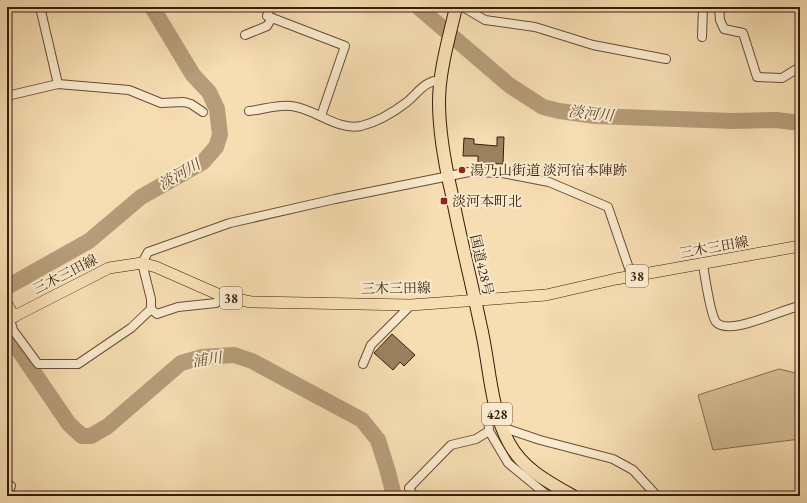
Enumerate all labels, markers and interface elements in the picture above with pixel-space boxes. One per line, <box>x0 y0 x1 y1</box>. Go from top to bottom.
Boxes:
water label: 淡河川 <box>568 101 616 125</box>
water label: 淡河川 <box>155 154 205 193</box>
place label: 湯乃山街道 淡河宿本陣跡 <box>470 161 627 179</box>
marker: 湯乃山街道 淡河宿本陣跡 <box>457 165 467 175</box>
place label: 淡河本町北 <box>452 192 522 210</box>
marker: 淡河本町北 <box>439 196 449 206</box>
street label: 三木三田線 <box>678 232 750 262</box>
street label: 国道428号 <box>466 233 498 297</box>
street label: 三木三田線 <box>30 250 100 298</box>
road number: 38 <box>626 265 648 287</box>
street label: 三木三田線 <box>361 278 431 298</box>
road number: 38 <box>220 287 242 309</box>
water label: 浦川 <box>191 347 225 371</box>
road number: 428 <box>482 403 512 425</box>

